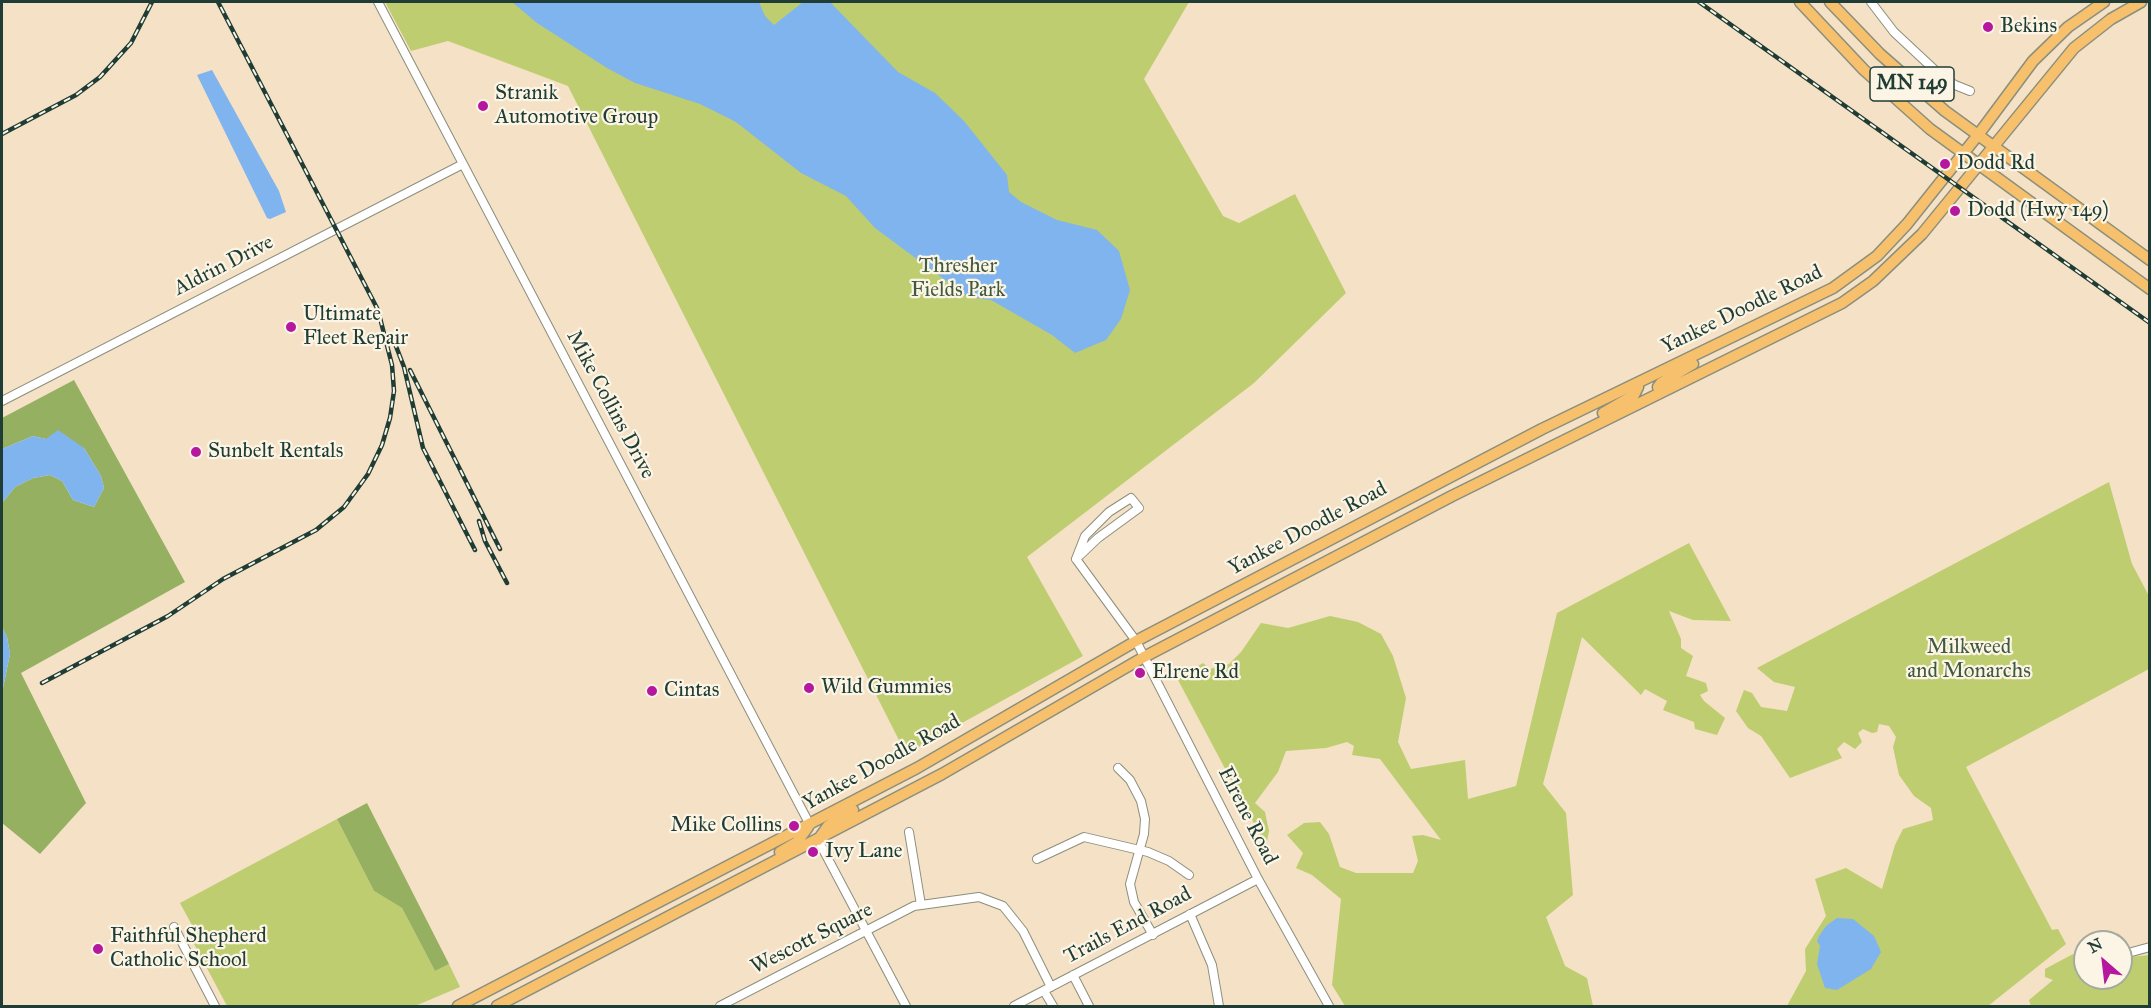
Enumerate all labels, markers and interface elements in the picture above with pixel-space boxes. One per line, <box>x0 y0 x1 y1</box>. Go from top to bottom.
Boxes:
place label: Bekins <box>2000 14 2057 40</box>
marker: Bekins <box>1981 20 1995 34</box>
road number: MN 149 <box>1870 67 1954 101</box>
place label: Stranik Automotive Group <box>495 81 658 131</box>
marker: Stranik Automotive Group <box>476 99 490 113</box>
place label: Dodd Rd <box>1957 151 2035 177</box>
marker: Dodd Rd <box>1938 157 1952 171</box>
place label: Dodd (Hwy 149) <box>1967 198 2109 224</box>
marker: Dodd (Hwy 149) <box>1948 204 1962 218</box>
street label: Aldrin Drive <box>170 230 278 302</box>
park label: Thresher Fields Park <box>911 254 1005 304</box>
street label: Yankee Doodle Road <box>1657 260 1827 360</box>
place label: Ultimate Fleet Repair <box>303 302 408 352</box>
marker: Ultimate Fleet Repair <box>284 320 298 334</box>
street label: Mike Collins Drive <box>560 326 660 484</box>
place label: Sunbelt Rentals <box>208 439 343 465</box>
marker: Sunbelt Rentals <box>189 445 203 459</box>
street label: Yankee Doodle Road <box>1224 477 1392 581</box>
park label: Milkweed and Monarchs <box>1907 635 2031 685</box>
place label: Elrene Rd <box>1152 660 1239 686</box>
marker: Elrene Rd <box>1133 666 1147 680</box>
place label: Wild Gummies <box>821 675 951 701</box>
place label: Cintas <box>664 678 719 704</box>
marker: Wild Gummies <box>802 681 816 695</box>
marker: Cintas <box>645 684 659 698</box>
street label: Yankee Doodle Road <box>799 709 965 817</box>
street label: Elrene Road <box>1212 763 1282 869</box>
place label: Mike Collins <box>671 813 782 839</box>
marker: Mike Collins <box>787 819 801 833</box>
place label: Ivy Lane <box>825 839 903 865</box>
marker: Ivy Lane <box>806 845 820 859</box>
street label: Trails End Road <box>1060 882 1196 970</box>
street label: Wescott Square <box>747 898 877 980</box>
place label: Faithful Shepherd Catholic School <box>110 924 267 974</box>
north arrow <box>2073 930 2133 990</box>
text: N <box>2085 934 2106 957</box>
marker: Faithful Shepherd Catholic School <box>91 942 105 956</box>

